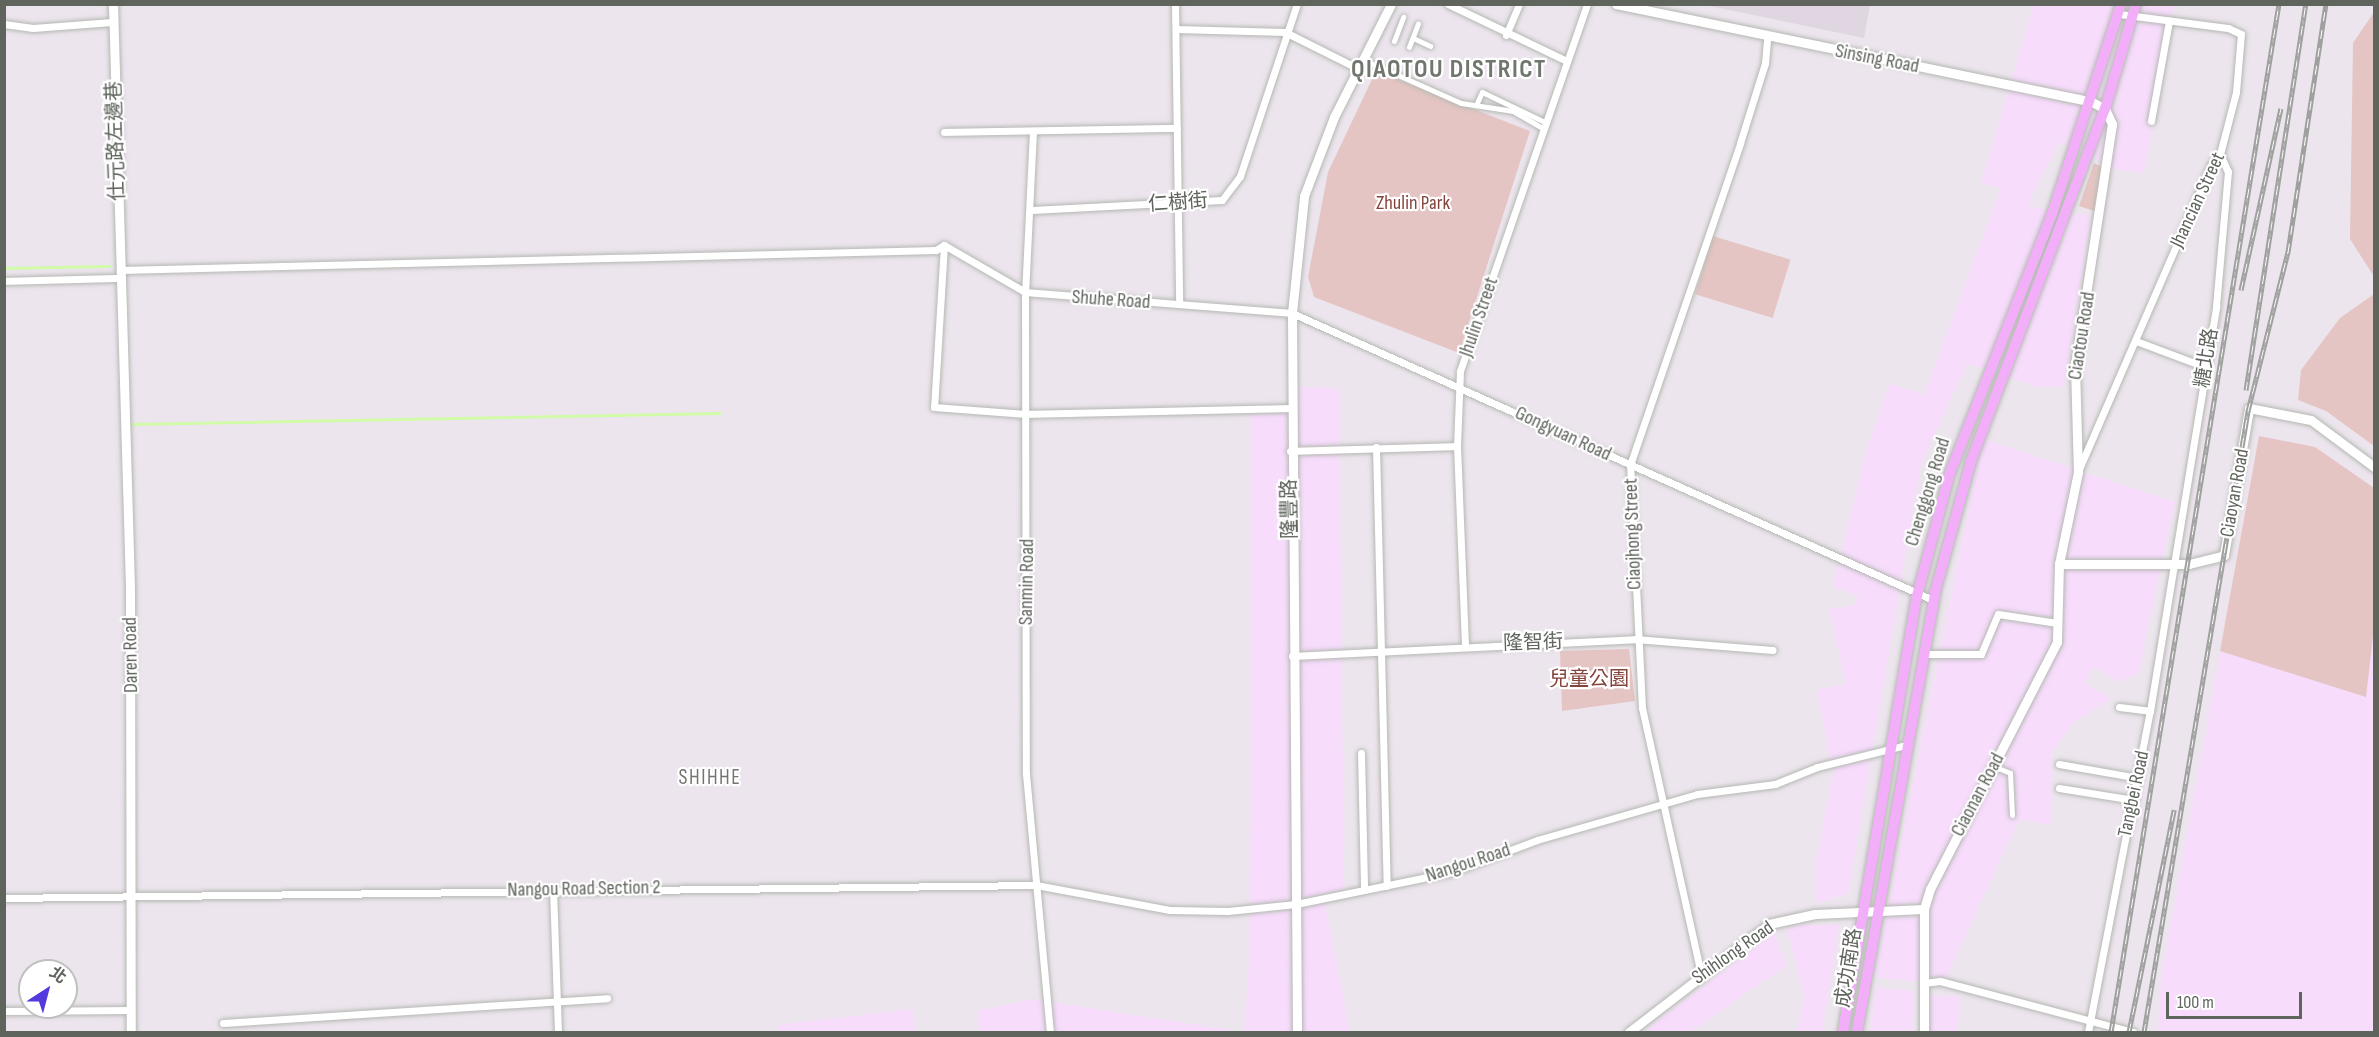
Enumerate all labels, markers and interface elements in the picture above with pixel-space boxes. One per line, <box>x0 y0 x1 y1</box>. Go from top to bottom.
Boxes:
street label: Sinsing Road <box>1833 39 1921 79</box>
district label: QIAOTOU DISTRICT <box>1351 54 1547 86</box>
street label: 仕元路左邊巷 <box>102 81 130 201</box>
street label: Jhancian Street <box>2166 149 2230 251</box>
street label: 仁樹街 <box>1147 189 1209 217</box>
park label: Zhulin Park <box>1376 191 1450 215</box>
street label: Jhulin Street <box>1454 274 1504 360</box>
street label: Shuhe Road <box>1071 285 1151 315</box>
street label: Ciaotou Road <box>2063 290 2101 382</box>
street label: 糖北路 <box>2190 326 2224 390</box>
street label: Gongyuan Road <box>1511 401 1615 467</box>
street label: Chenggong Road <box>1900 435 1956 549</box>
street label: Ciaoyan Road <box>2215 447 2255 539</box>
street label: Ciaojhong Street <box>1619 478 1647 590</box>
street label: 隆豐路 <box>1277 479 1303 539</box>
street label: Sanmin Road <box>1014 539 1040 625</box>
street label: Daren Road <box>118 617 144 693</box>
street label: 隆智街 <box>1503 630 1563 656</box>
park label: 兒童公園 <box>1549 667 1629 691</box>
street label: Ciaonan Road <box>1946 749 2010 841</box>
street label: Tangbei Road <box>2113 749 2155 839</box>
district label: SHIHHE <box>679 765 741 791</box>
street label: Nangou Road <box>1423 838 1513 888</box>
street label: Nangou Road Section 2 <box>507 876 661 902</box>
street label: Shihlong Road <box>1687 916 1779 990</box>
street label: 成功南路 <box>1831 927 1867 1009</box>
north arrow <box>18 959 78 1019</box>
text: 北 <box>46 963 70 988</box>
scale bar <box>2169 980 2306 1018</box>
text: 100 m <box>2177 992 2214 1013</box>

